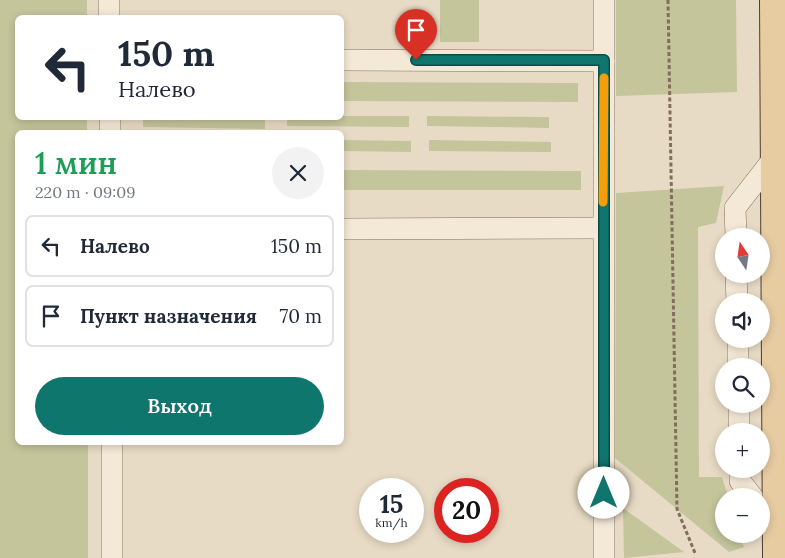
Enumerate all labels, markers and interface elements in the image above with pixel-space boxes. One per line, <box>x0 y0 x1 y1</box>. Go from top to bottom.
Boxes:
pin <box>395 9 437 60</box>
icon: arrive <box>402 16 430 44</box>
text: 150 m <box>118 31 215 76</box>
icon: left <box>35 35 100 100</box>
text: Налево <box>118 75 196 103</box>
text: 1 мин <box>35 144 117 182</box>
button: close <box>272 147 324 199</box>
text: 220 m · 09:09 <box>35 182 135 202</box>
north arrow <box>715 228 770 282</box>
map controls <box>715 228 770 543</box>
icon: left <box>37 232 65 260</box>
text: Налево <box>80 234 150 258</box>
text: 150 m <box>271 234 322 258</box>
button: sound <box>715 293 770 348</box>
icon: arrive <box>37 302 65 330</box>
text: Пункт назначения <box>80 304 257 328</box>
text: 70 m <box>279 304 322 328</box>
button: search <box>715 358 770 413</box>
button: Выход <box>35 377 324 435</box>
button: + <box>715 423 770 478</box>
position arrow <box>577 466 629 518</box>
speed limit sign: 20 <box>434 478 499 543</box>
text: 15 <box>380 488 403 520</box>
button: − <box>715 488 770 543</box>
text: km/h <box>375 515 408 530</box>

